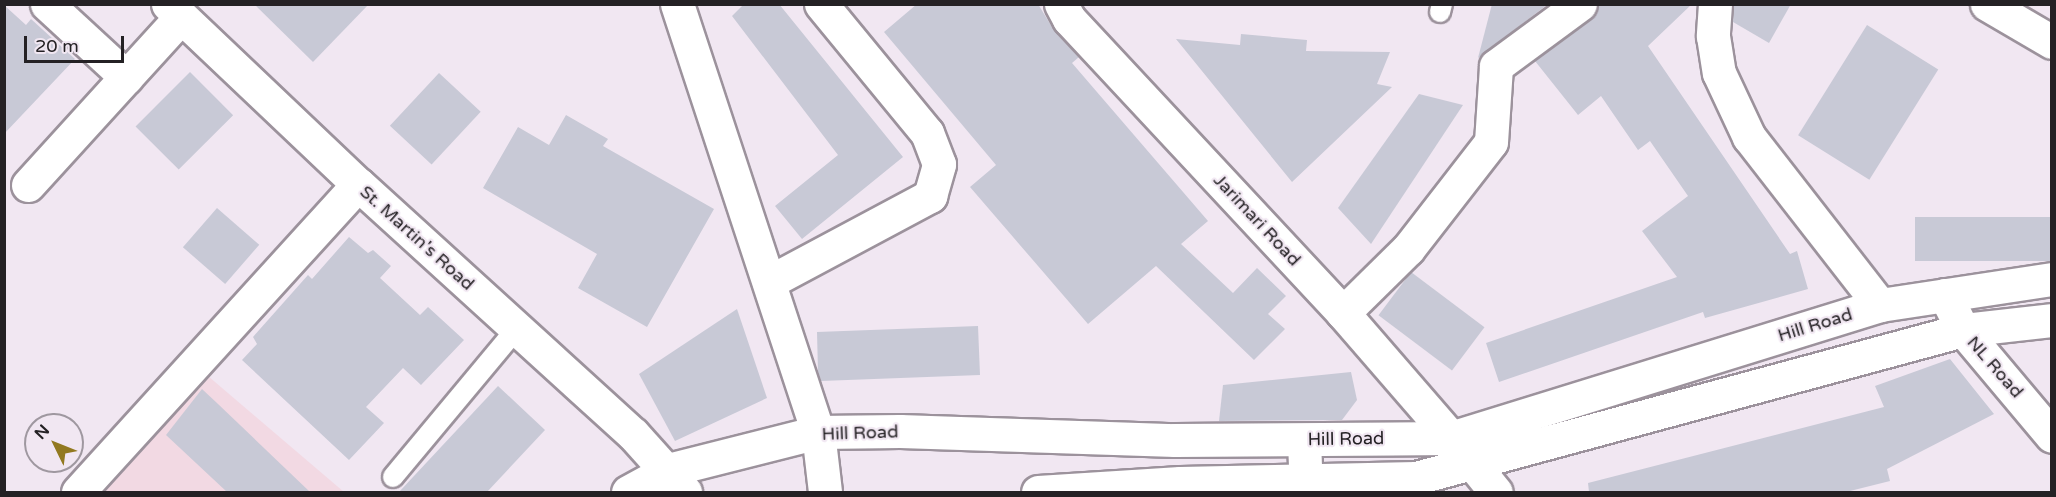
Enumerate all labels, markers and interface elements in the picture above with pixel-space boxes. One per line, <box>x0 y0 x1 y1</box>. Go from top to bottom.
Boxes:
scale bar <box>27 24 128 62</box>
text: 20 m <box>35 35 79 57</box>
street label: Jarimari Road <box>1209 170 1305 270</box>
street label: St. Martin's Road <box>355 181 479 295</box>
street label: Hill Road <box>1775 303 1855 347</box>
street label: NL Road <box>1962 332 2028 402</box>
north arrow <box>24 413 84 473</box>
text: N <box>31 421 54 444</box>
street label: Hill Road <box>821 421 899 445</box>
street label: Hill Road <box>1307 428 1385 450</box>

